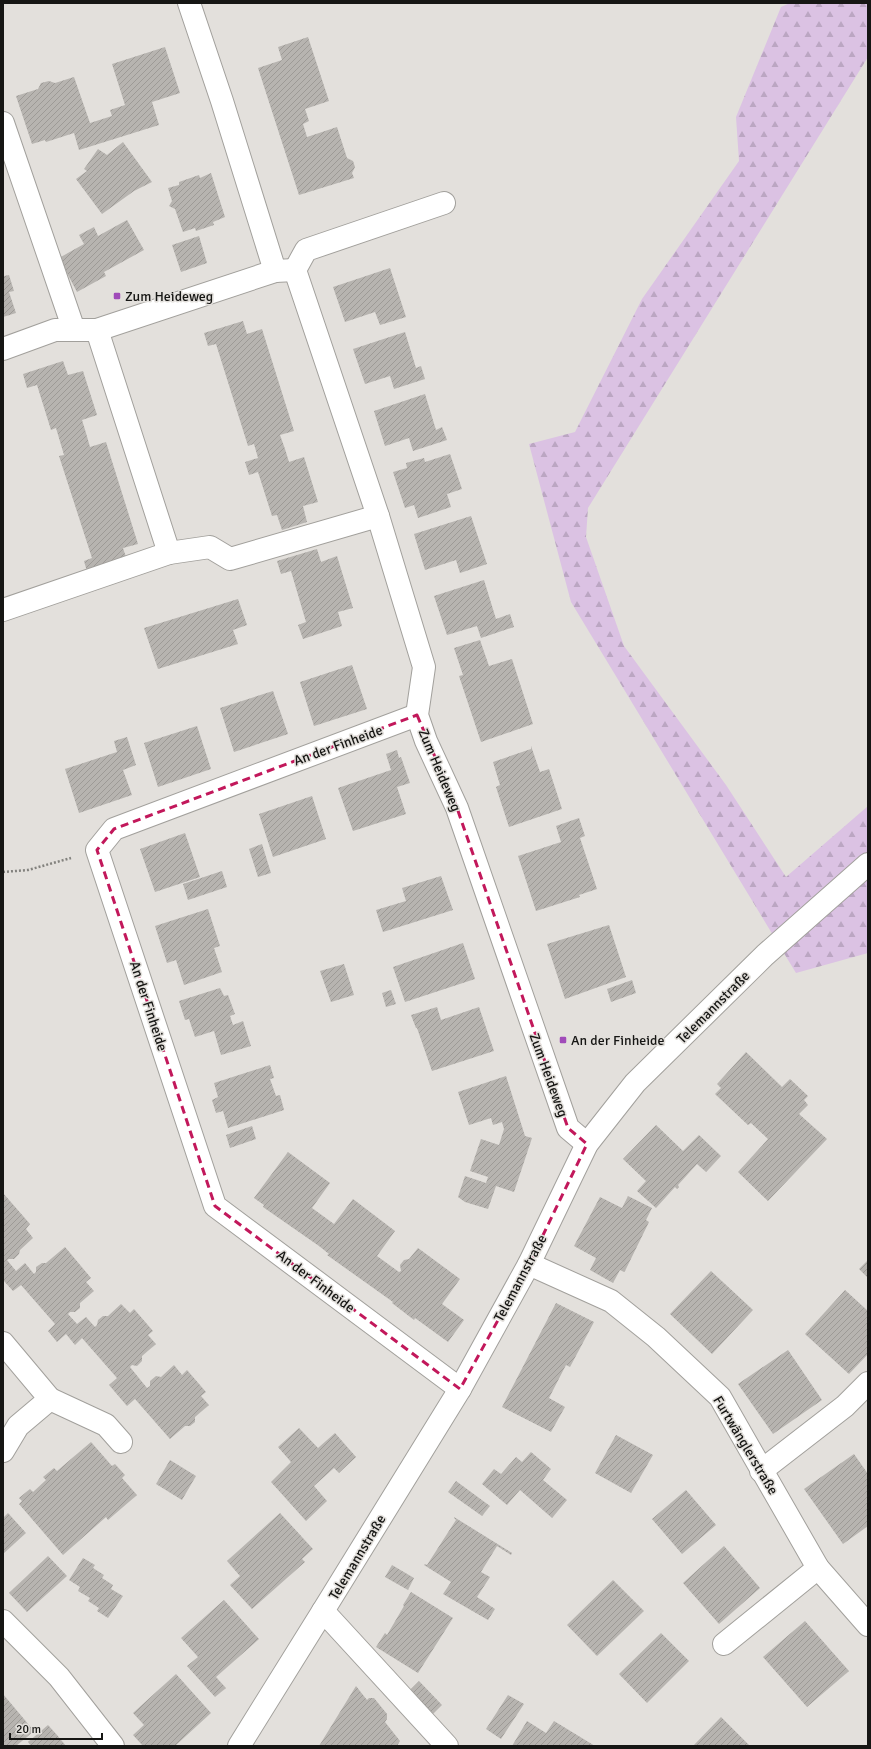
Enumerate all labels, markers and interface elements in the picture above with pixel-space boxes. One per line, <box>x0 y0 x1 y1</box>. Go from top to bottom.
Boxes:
place label: Zum Heideweg <box>125 288 213 305</box>
marker: Zum Heideweg <box>112 291 122 301</box>
street label: An der Finheide <box>291 721 385 769</box>
street label: Zum Heideweg <box>414 726 465 814</box>
street label: An der Finheide <box>126 959 171 1053</box>
street label: Telemannstraße <box>673 967 753 1047</box>
street label: Zum Heideweg <box>525 1031 572 1120</box>
place label: An der Finheide <box>571 1032 665 1049</box>
marker: An der Finheide <box>558 1035 568 1045</box>
street label: Telemannstraße <box>490 1232 551 1325</box>
street label: An der Finheide <box>273 1246 358 1316</box>
street label: Furtwänglerstraße <box>709 1393 782 1498</box>
street label: Telemannstraße <box>325 1512 389 1603</box>
scale bar <box>10 1715 102 1741</box>
text: 20 m <box>16 1722 41 1737</box>

